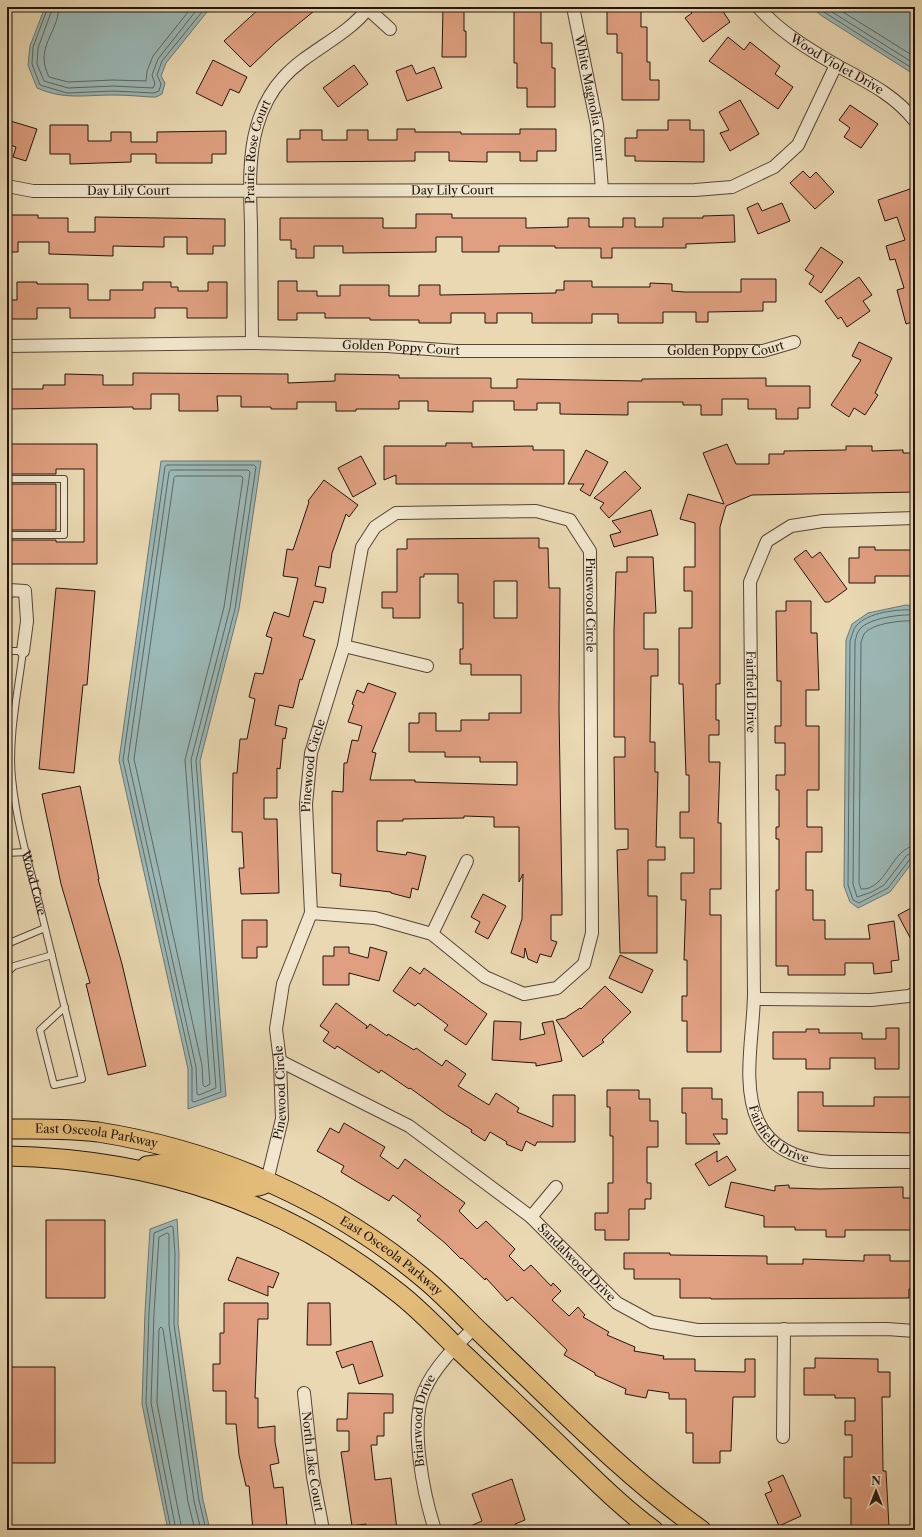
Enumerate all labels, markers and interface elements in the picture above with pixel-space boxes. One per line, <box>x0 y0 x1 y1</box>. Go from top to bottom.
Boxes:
street label: Wood Violet Drive <box>787 30 887 97</box>
street label: White Magnolia Court <box>572 33 608 163</box>
street label: Prairie Rose Court <box>242 96 274 204</box>
street label: Day Lily Court <box>411 182 495 197</box>
street label: Day Lily Court <box>87 183 171 198</box>
street label: Golden Poppy Court <box>342 337 460 358</box>
street label: Golden Poppy Court <box>667 337 786 358</box>
street label: Pinewood Circle <box>583 557 599 653</box>
street label: Fairfield Drive <box>744 651 759 733</box>
street label: Pinewood Circle <box>298 717 328 813</box>
street label: Wood Cove <box>18 848 50 917</box>
street label: Pinewood Circle <box>269 1044 289 1141</box>
street label: Fairfield Drive <box>746 1103 811 1166</box>
street label: East Osceola Parkway <box>35 1121 160 1151</box>
street label: East Osceola Parkway <box>337 1213 446 1298</box>
street label: Sandalwood Drive <box>535 1220 619 1304</box>
street label: Briarwood Drive <box>410 1371 439 1468</box>
street label: North Lake Court <box>299 1411 327 1513</box>
north arrow <box>856 1471 896 1511</box>
text: N <box>871 1474 881 1488</box>

